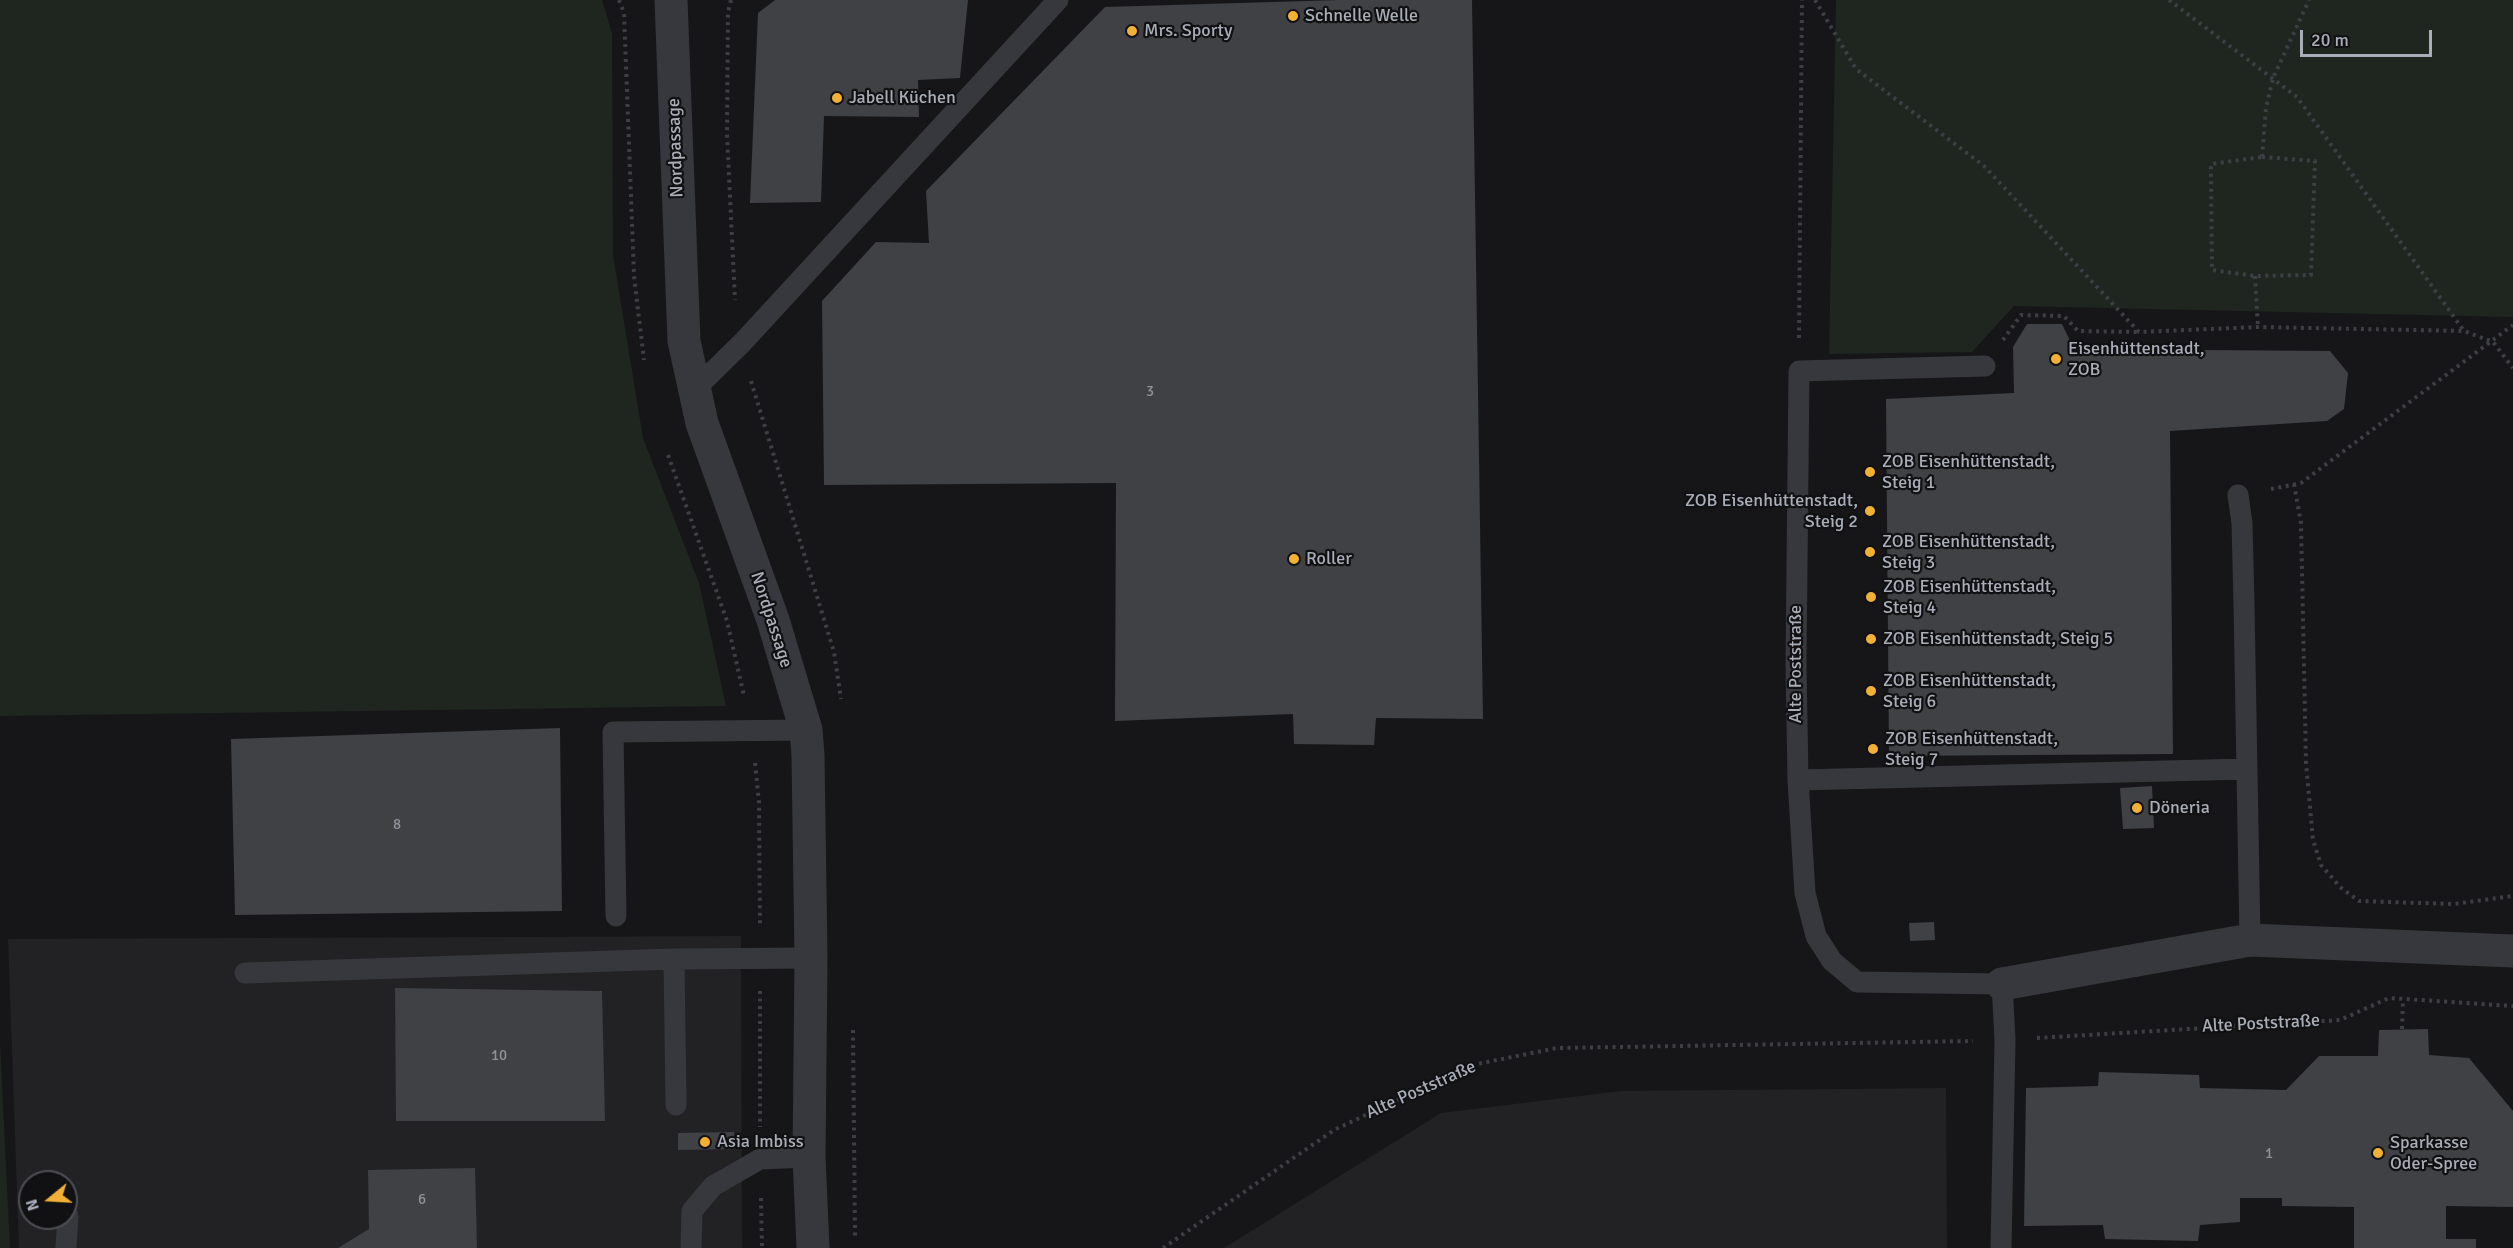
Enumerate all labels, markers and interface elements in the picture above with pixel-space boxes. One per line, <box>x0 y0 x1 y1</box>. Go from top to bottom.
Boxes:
place label: Schnelle Welle <box>1305 5 1418 27</box>
marker: Schnelle Welle <box>1286 9 1300 23</box>
scale bar <box>2303 18 2435 56</box>
place label: Mrs. Sporty <box>1144 20 1232 42</box>
marker: Mrs. Sporty <box>1125 24 1139 38</box>
text: 20 m <box>2311 29 2349 51</box>
place label: Jabell Küchen <box>849 87 956 109</box>
marker: Jabell Küchen <box>830 91 844 105</box>
street label: Nordpassage <box>663 98 689 198</box>
place label: Eisenhüttenstadt, ZOB <box>2068 338 2205 380</box>
marker: Eisenhüttenstadt, ZOB <box>2049 352 2063 366</box>
house number: 3 <box>1146 383 1154 401</box>
place label: ZOB Eisenhüttenstadt, Steig 1 <box>1882 451 2055 494</box>
marker: ZOB Eisenhüttenstadt, Steig 1 <box>1863 465 1877 479</box>
place label: ZOB Eisenhüttenstadt, Steig 2 <box>1685 490 1858 532</box>
marker: ZOB Eisenhüttenstadt, Steig 2 <box>1863 504 1877 518</box>
place label: ZOB Eisenhüttenstadt, Steig 3 <box>1882 531 2055 574</box>
marker: ZOB Eisenhüttenstadt, Steig 3 <box>1863 545 1877 559</box>
place label: Roller <box>1306 548 1352 570</box>
marker: Roller <box>1287 552 1301 566</box>
street label: Nordpassage <box>745 569 797 671</box>
place label: ZOB Eisenhüttenstadt, Steig 4 <box>1883 576 2056 618</box>
marker: ZOB Eisenhüttenstadt, Steig 4 <box>1864 590 1878 604</box>
street label: Alte Poststraße <box>1785 605 1807 723</box>
place label: ZOB Eisenhüttenstadt, Steig 5 <box>1883 628 2113 650</box>
marker: ZOB Eisenhüttenstadt, Steig 5 <box>1864 632 1878 646</box>
place label: ZOB Eisenhüttenstadt, Steig 6 <box>1883 670 2056 712</box>
marker: ZOB Eisenhüttenstadt, Steig 6 <box>1864 684 1878 698</box>
place label: ZOB Eisenhüttenstadt, Steig 7 <box>1885 728 2058 771</box>
marker: ZOB Eisenhüttenstadt, Steig 7 <box>1866 742 1880 756</box>
place label: Döneria <box>2149 797 2210 819</box>
marker: Döneria <box>2130 801 2144 815</box>
house number: 8 <box>393 816 401 834</box>
street label: Alte Poststraße <box>2201 1010 2321 1038</box>
house number: 10 <box>491 1047 507 1065</box>
street label: Alte Poststraße <box>1363 1056 1479 1124</box>
place label: Asia Imbiss <box>717 1131 804 1153</box>
place label: Sparkasse Oder-Spree <box>2390 1132 2477 1174</box>
marker: Asia Imbiss <box>698 1135 712 1149</box>
house number: 1 <box>2265 1145 2273 1163</box>
marker: Sparkasse Oder-Spree <box>2371 1146 2385 1160</box>
north arrow <box>18 1170 78 1230</box>
house number: 6 <box>418 1191 426 1209</box>
text: N <box>22 1197 44 1213</box>

